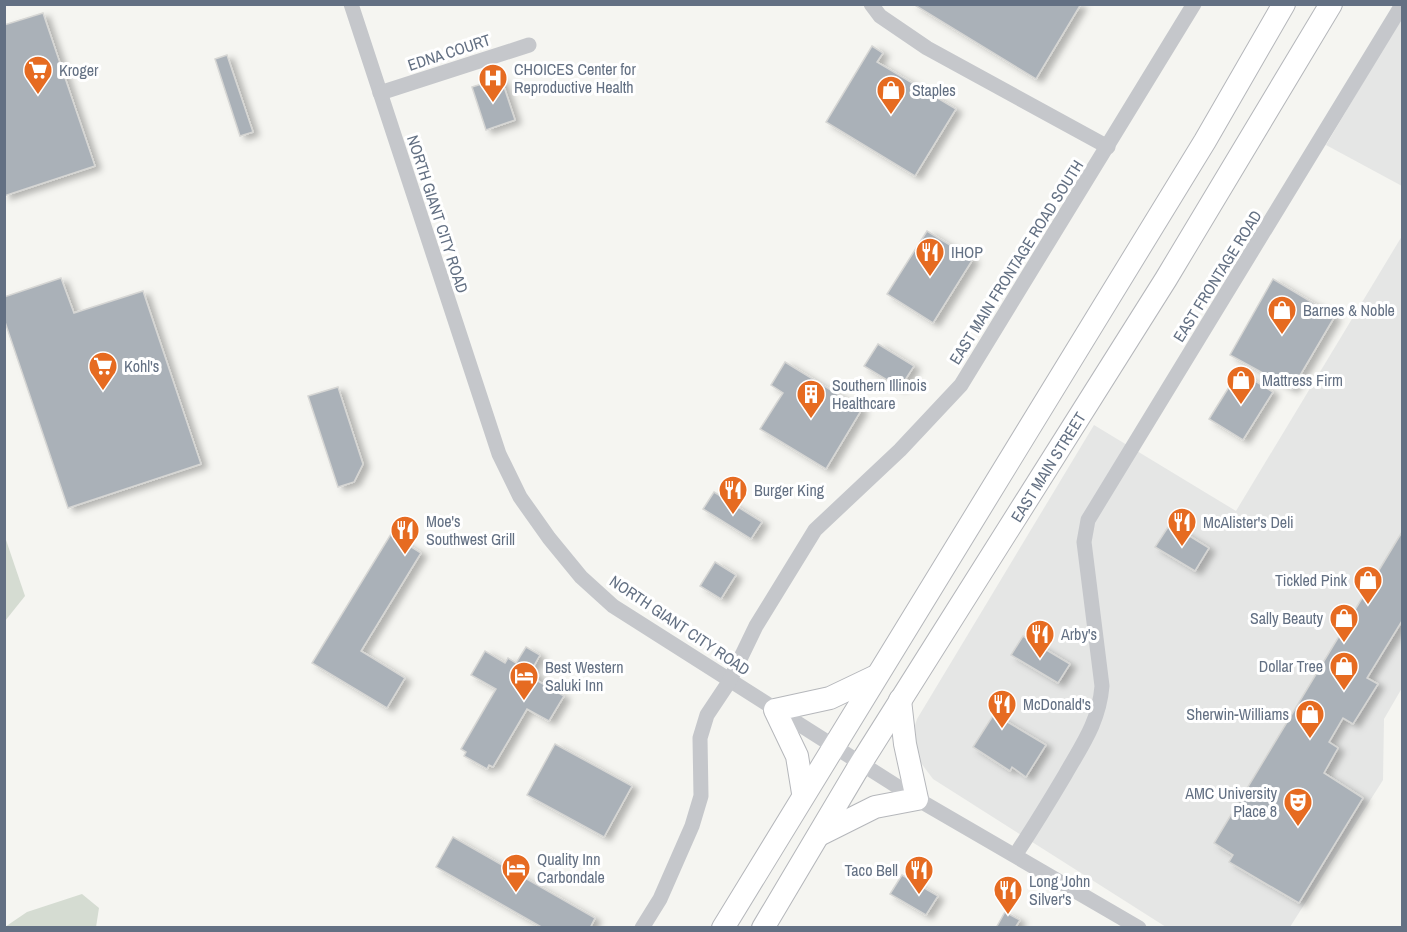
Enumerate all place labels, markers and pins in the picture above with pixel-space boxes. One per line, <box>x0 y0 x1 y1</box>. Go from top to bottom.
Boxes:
supermarket icon: Kroger <box>22 54 54 96</box>
place label: CHOICES Center for Reproductive Health <box>514 58 636 98</box>
place label: Kroger <box>59 59 99 81</box>
hospital icon: CHOICES Center for Reproductive Health <box>477 62 509 104</box>
shop icon: Staples <box>875 74 907 116</box>
place label: Staples <box>912 79 956 101</box>
restaurant icon: IHOP <box>914 236 946 278</box>
place label: IHOP <box>951 241 983 263</box>
shop icon: Barnes & Noble <box>1266 294 1298 336</box>
place label: Barnes & Noble <box>1303 299 1395 321</box>
supermarket icon: Kohl's <box>87 350 119 392</box>
place label: Kohl's <box>124 355 159 377</box>
shop icon: Mattress Firm <box>1225 364 1257 406</box>
place label: Mattress Firm <box>1262 369 1343 391</box>
place label: Southern Illinois Healthcare <box>832 374 927 414</box>
building icon: Southern Illinois Healthcare <box>795 378 827 420</box>
restaurant icon: Burger King <box>717 474 749 516</box>
place label: Burger King <box>754 479 825 501</box>
restaurant icon: McAlister's Deli <box>1166 506 1198 548</box>
place label: Moe's Southwest Grill <box>426 510 515 550</box>
place label: McAlister's Deli <box>1203 511 1294 533</box>
restaurant icon: Moe's Southwest Grill <box>389 514 421 556</box>
shop icon: Tickled Pink <box>1352 564 1384 606</box>
place label: Tickled Pink <box>1275 569 1347 591</box>
shop icon: Sally Beauty <box>1328 602 1360 644</box>
place label: Sally Beauty <box>1250 607 1323 629</box>
restaurant icon: Arby's <box>1024 618 1056 660</box>
place label: Arby's <box>1060 623 1097 645</box>
shop icon: Dollar Tree <box>1328 650 1360 692</box>
place label: Dollar Tree <box>1259 655 1323 677</box>
place label: Best Western Saluki Inn <box>545 656 624 696</box>
hotel icon: Best Western Saluki Inn <box>508 660 540 702</box>
restaurant icon: McDonald's <box>986 688 1018 730</box>
place label: McDonald's <box>1023 693 1091 715</box>
shop icon: Sherwin-Williams <box>1294 698 1326 740</box>
place label: Sherwin-Williams <box>1186 703 1289 725</box>
place label: AMC University Place 8 <box>1184 782 1277 822</box>
theatre icon: AMC University Place 8 <box>1282 786 1314 828</box>
place label: Quality Inn Carbondale <box>537 848 605 888</box>
hotel icon: Quality Inn Carbondale <box>500 852 532 894</box>
restaurant icon: Taco Bell <box>903 854 935 896</box>
place label: Taco Bell <box>845 859 898 881</box>
place label: Long John Silver's <box>1029 870 1090 910</box>
restaurant icon: Long John Silver's <box>992 874 1024 916</box>

